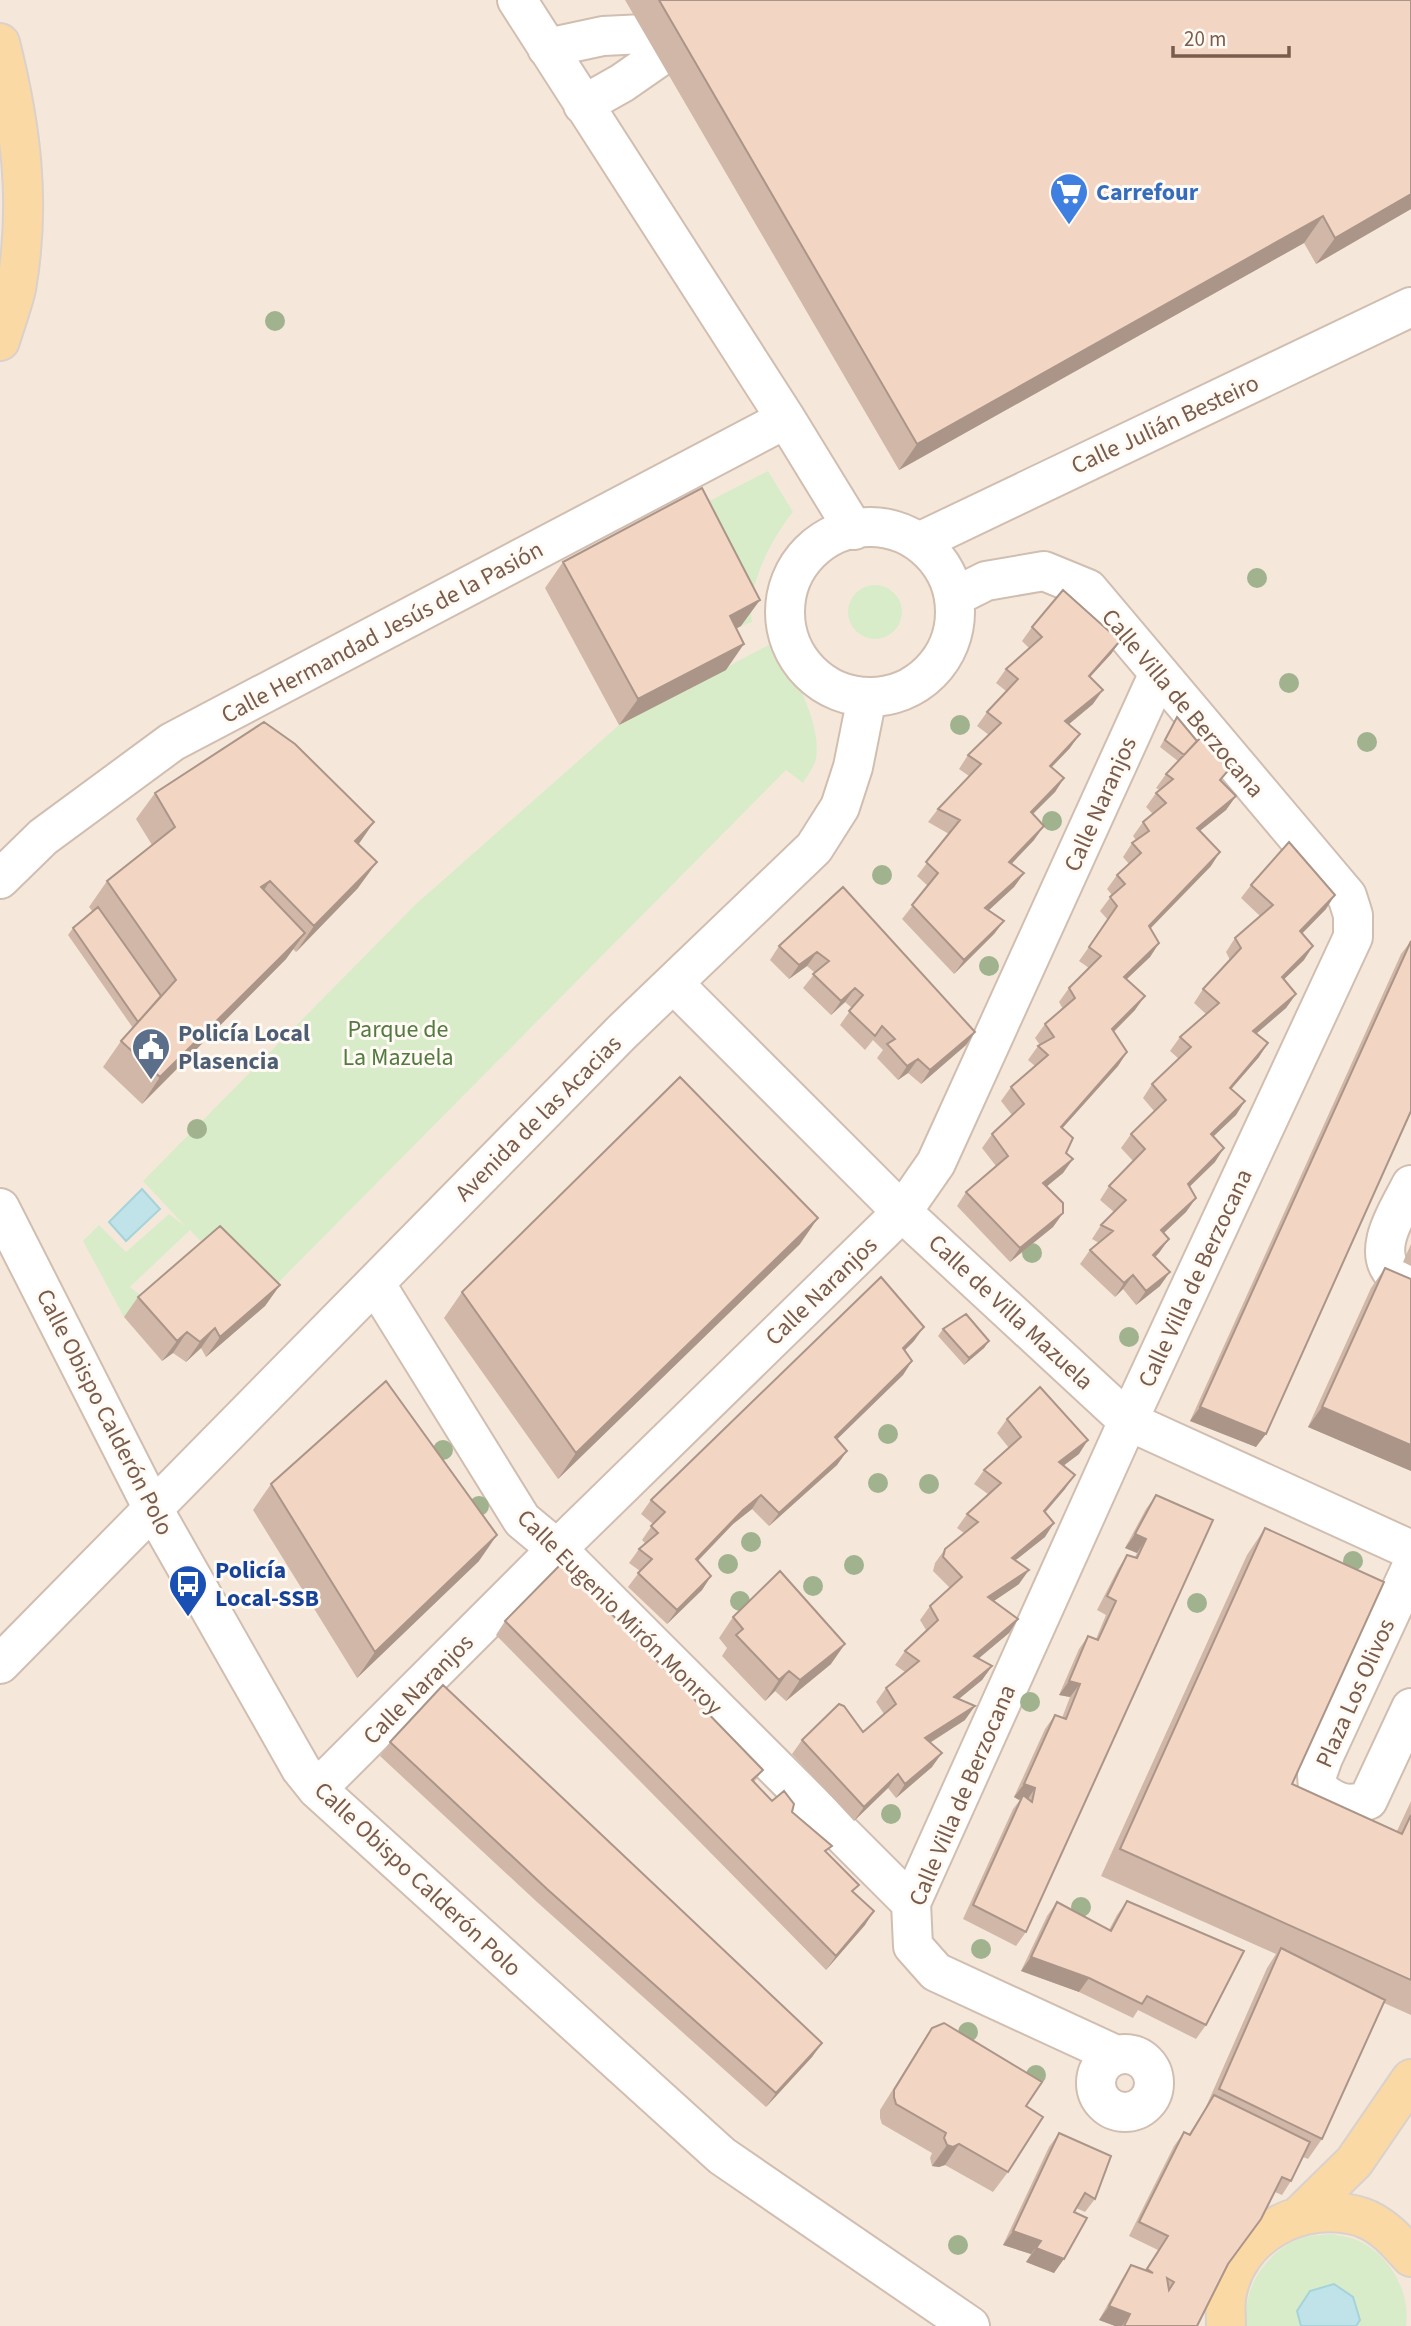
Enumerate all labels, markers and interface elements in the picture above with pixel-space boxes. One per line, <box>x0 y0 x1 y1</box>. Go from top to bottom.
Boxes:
scale bar <box>1173 14 1288 58</box>
text: 20 m <box>1184 24 1226 54</box>
supermarket icon: Carrefour <box>1048 171 1090 226</box>
place label: Carrefour <box>1096 175 1199 210</box>
street label: Calle Julián Besteiro <box>1066 366 1265 483</box>
street label: Calle Hermandad Jesús de la Pasión <box>215 532 550 733</box>
street label: Calle Villa de Berzocana <box>1093 601 1272 806</box>
street label: Calle Naranjos <box>1055 731 1146 877</box>
park label: Parque de La Mazuela <box>342 1012 454 1075</box>
place label: Policía Local Plasencia <box>178 1016 310 1079</box>
public building icon: Policía Local Plasencia <box>130 1026 172 1081</box>
street label: Avenida de las Acacias <box>447 1027 630 1210</box>
street label: Calle Villa de Berzocana <box>1129 1163 1261 1393</box>
street label: Calle de Villa Mazuela <box>920 1226 1101 1398</box>
street label: Calle Naranjos <box>757 1229 885 1354</box>
street label: Calle Obispo Calderón Polo <box>27 1283 182 1542</box>
street label: Calle Eugenio Mirón Monroy <box>509 1501 731 1723</box>
place label: Policía Local-SSB <box>215 1553 319 1616</box>
bus stop icon: Policía Local-SSB <box>167 1563 209 1618</box>
street label: Plaza Los Olivos <box>1307 1613 1404 1773</box>
street label: Calle Naranjos <box>355 1626 482 1753</box>
street label: Calle Villa de Berzocana <box>900 1679 1025 1911</box>
street label: Calle Obispo Calderón Polo <box>306 1774 529 1985</box>

